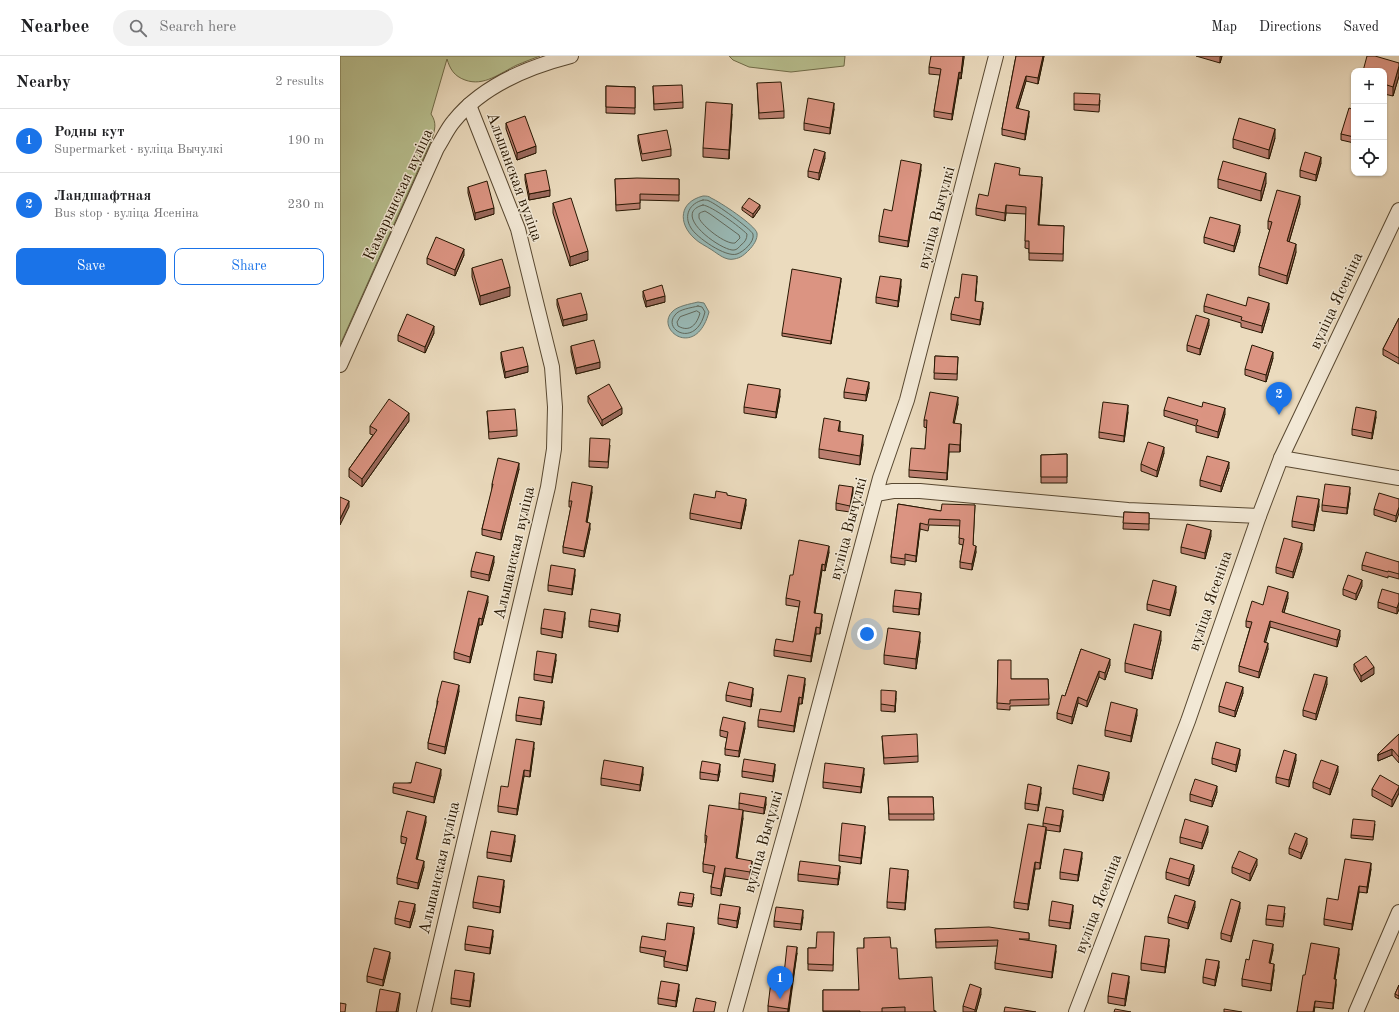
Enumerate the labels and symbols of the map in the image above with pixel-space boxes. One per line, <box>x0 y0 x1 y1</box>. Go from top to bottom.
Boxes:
street label: Альшанская вуліца <box>483 110 545 244</box>
street label: Камарынская вуліца <box>361 127 437 263</box>
street label: вуліца Вычулкі <box>916 165 958 271</box>
street label: вуліца Ясеніна <box>1308 250 1366 352</box>
pin: 2 <box>1266 382 1292 415</box>
street label: вуліца Вычулкі <box>828 476 870 582</box>
street label: Альшанская вуліца <box>492 485 538 621</box>
street label: вуліца Ясеніна <box>1186 549 1236 653</box>
your location <box>857 624 877 644</box>
street label: вуліца Вычулкі <box>742 789 786 895</box>
street label: Альшанская вуліца <box>417 800 463 936</box>
street label: вуліца Ясеніна <box>1073 852 1125 956</box>
pin: 1 <box>767 966 793 999</box>

